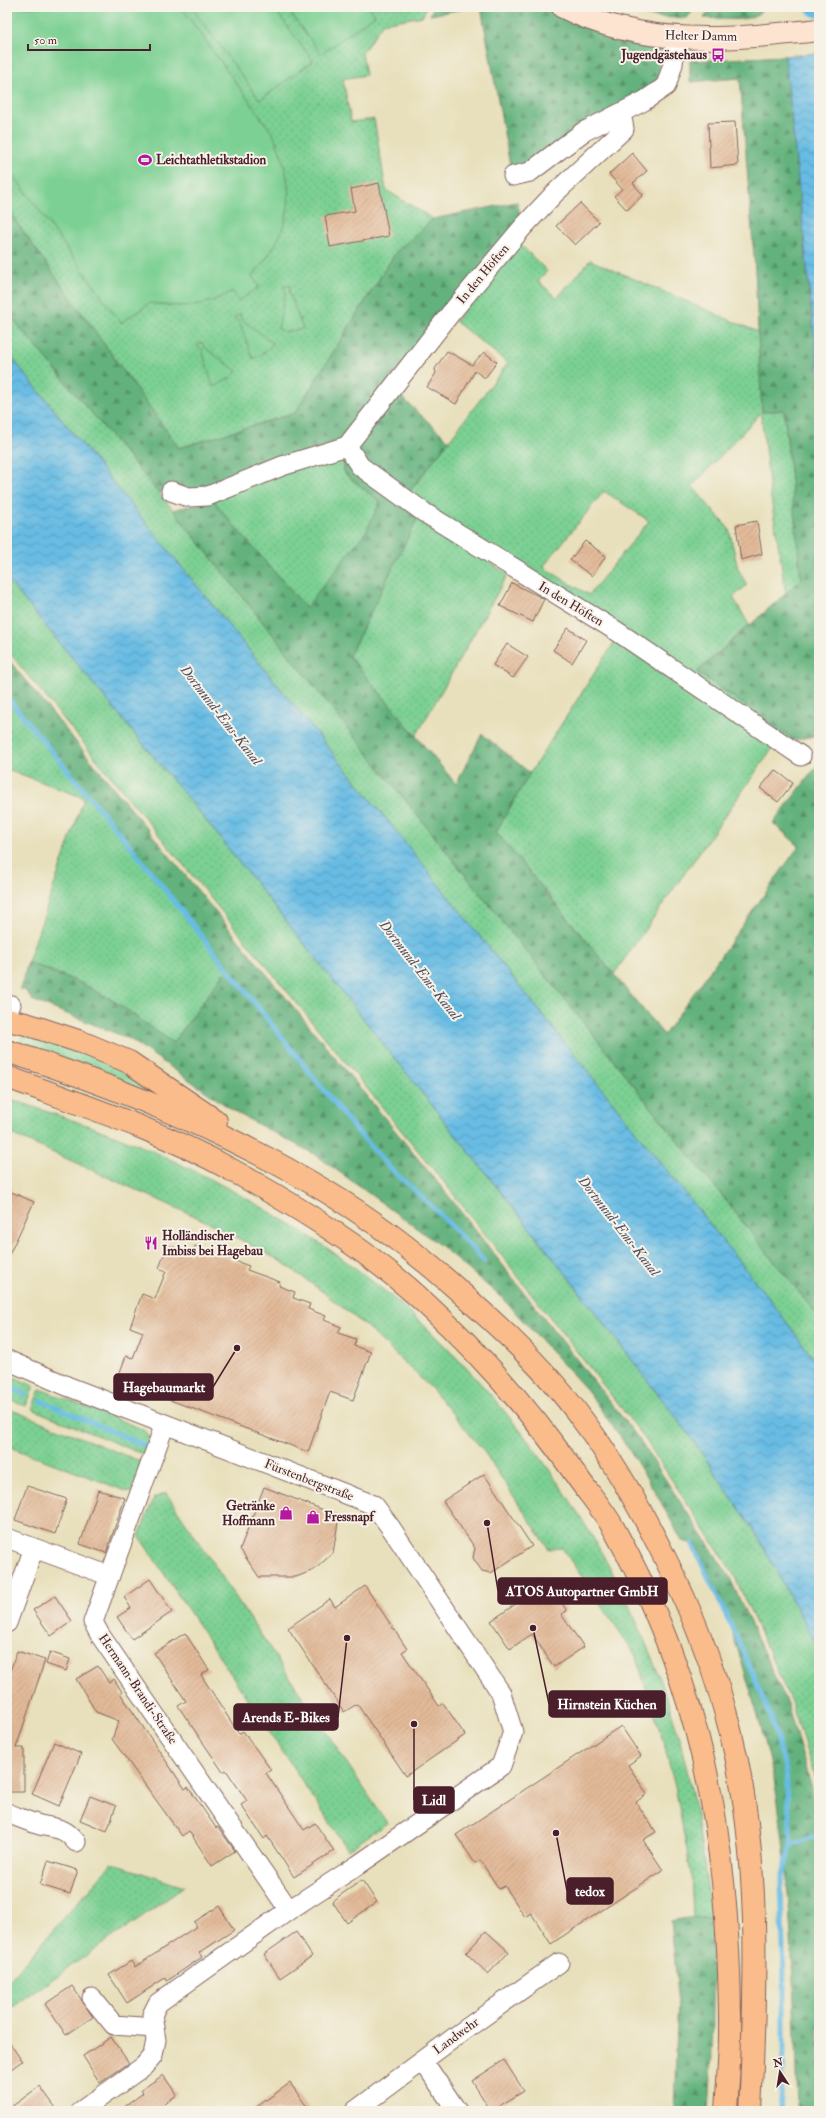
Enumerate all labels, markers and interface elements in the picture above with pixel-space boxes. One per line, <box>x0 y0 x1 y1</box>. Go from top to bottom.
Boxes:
scale bar <box>28 26 150 52</box>
street label: Helter Damm <box>665 27 737 45</box>
text: 50 m <box>34 33 58 48</box>
place label: Jugendgästehaus <box>620 47 708 64</box>
bus stop icon: Jugendgästehaus <box>710 47 726 63</box>
sports icon: Leichtathletikstadion <box>137 152 153 168</box>
place label: Leichtathletikstadion <box>156 152 266 168</box>
street label: In den Höften <box>453 241 513 307</box>
street label: In den Höften <box>535 578 607 630</box>
water label: Dortmund-Ems-Kanal <box>176 661 266 770</box>
water label: Dortmund-Ems-Kanal <box>375 916 465 1025</box>
water label: Dortmund-Ems-Kanal <box>574 1172 664 1281</box>
place label: Holländischer Imbiss bei Hagebau <box>162 1228 263 1260</box>
restaurant icon: Holländischer Imbiss bei Hagebau <box>143 1235 159 1251</box>
callout: Hagebaumarkt <box>114 1374 213 1400</box>
text: Hagebaumarkt <box>123 1379 206 1397</box>
street label: Fürstenbergstraße <box>262 1456 356 1505</box>
place label: Getränke Hoffmann <box>222 1498 276 1529</box>
shop icon: Getränke Hoffmann <box>278 1505 294 1521</box>
shop icon: Fressnapf <box>305 1509 321 1525</box>
place label: Fressnapf <box>324 1509 377 1526</box>
callout: ATOS Autopartner GmbH <box>498 1578 667 1604</box>
text: ATOS Autopartner GmbH <box>505 1583 659 1601</box>
street label: Hermann-Brandi-Straße <box>95 1631 181 1748</box>
callout: Hirnstein Küchen <box>549 1691 665 1717</box>
text: Hirnstein Küchen <box>557 1696 658 1713</box>
callout: Arends E-Bikes <box>234 1704 338 1730</box>
text: Arends E-Bikes <box>241 1709 330 1726</box>
callout: Lidl <box>414 1787 454 1813</box>
text: Lidl <box>422 1792 447 1809</box>
callout: tedox <box>567 1878 613 1904</box>
text: tedox <box>575 1883 606 1900</box>
street label: Landwehr <box>430 2014 482 2058</box>
north arrow <box>760 2052 800 2092</box>
text: N <box>771 2055 785 2070</box>

